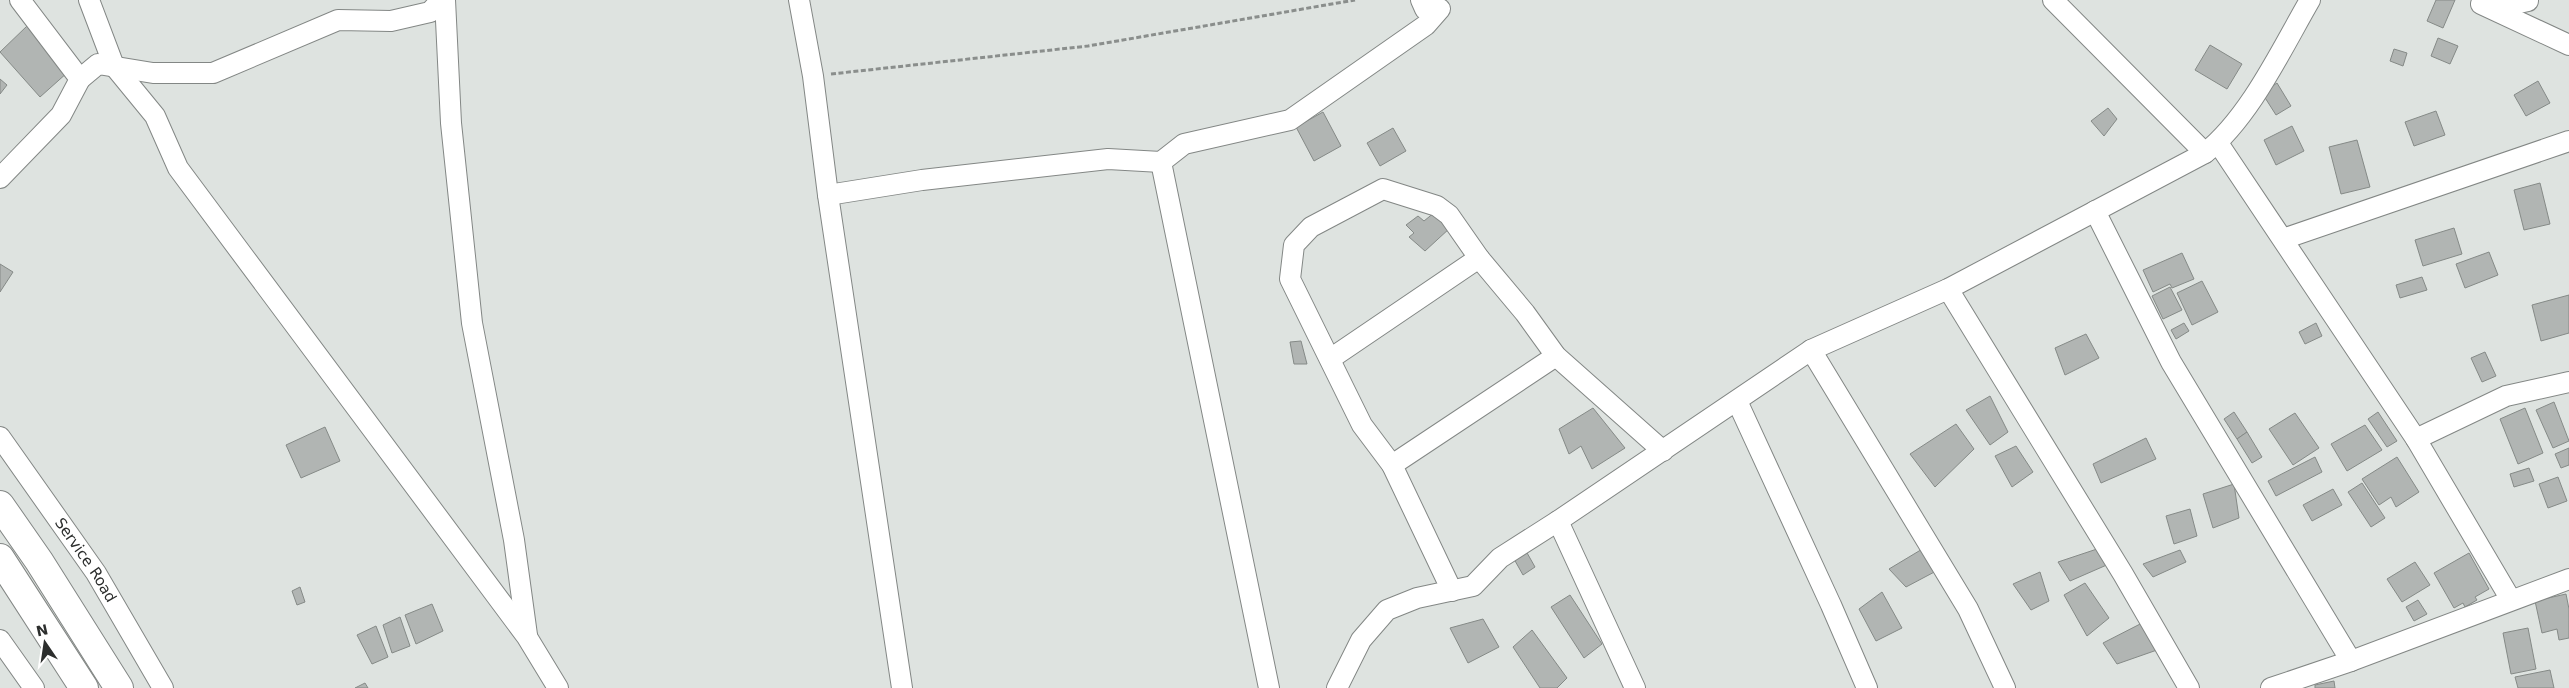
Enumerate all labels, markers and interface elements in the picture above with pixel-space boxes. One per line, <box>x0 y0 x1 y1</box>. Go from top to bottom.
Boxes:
street label: Service Road <box>51 514 120 606</box>
north arrow <box>20 618 70 668</box>
text: N <box>35 621 50 639</box>

